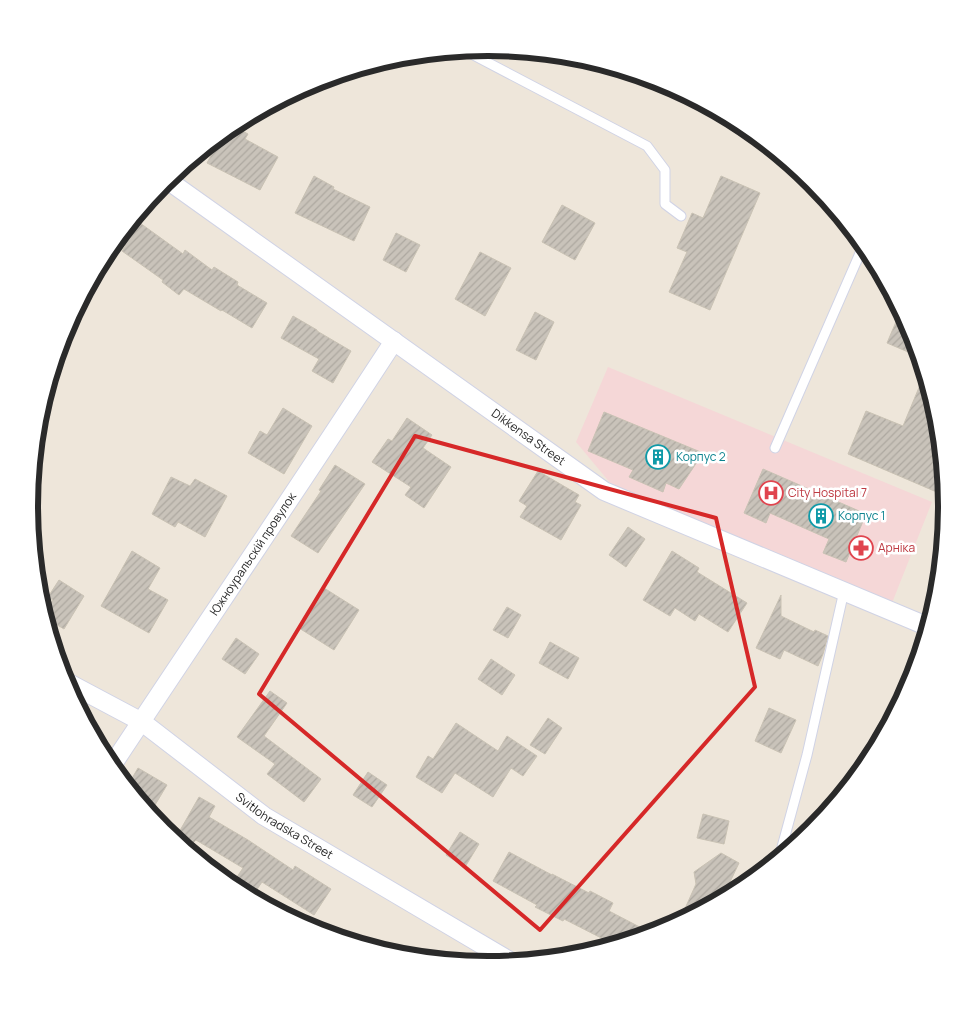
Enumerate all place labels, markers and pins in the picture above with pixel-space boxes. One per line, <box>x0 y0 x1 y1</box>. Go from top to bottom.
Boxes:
building icon: Корпус 2 <box>645 444 671 470</box>
place label: Корпус 2 <box>676 448 726 465</box>
hospital icon: City Hospital 7 <box>758 480 784 506</box>
place label: City Hospital 7 <box>788 484 867 501</box>
building icon: Корпус 1 <box>808 503 834 529</box>
place label: Корпус 1 <box>838 507 885 524</box>
pharmacy icon: Арніка <box>848 535 874 561</box>
place label: Арніка <box>878 539 915 556</box>

